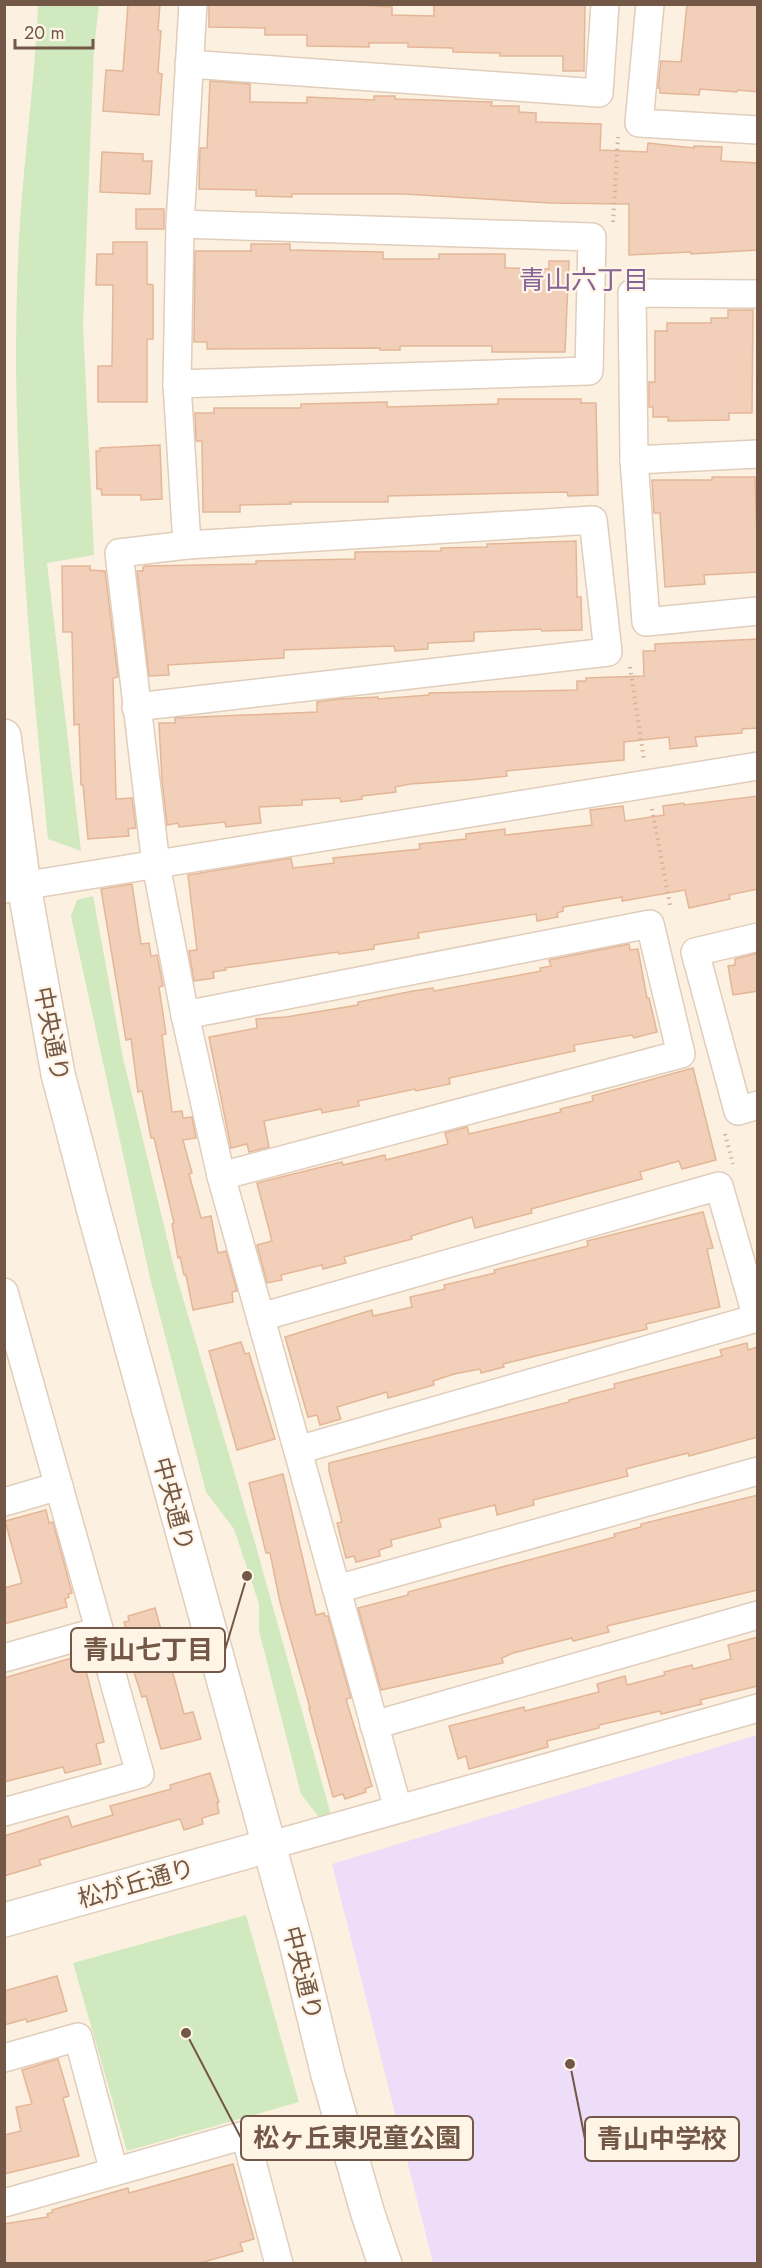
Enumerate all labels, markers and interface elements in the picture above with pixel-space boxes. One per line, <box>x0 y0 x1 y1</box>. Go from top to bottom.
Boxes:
scale bar <box>15 12 93 50</box>
text: 20 m <box>24 20 64 46</box>
district label: 青山六丁目 <box>519 261 649 299</box>
street label: 中央通り <box>26 984 78 1084</box>
street label: 中央通り <box>145 1453 203 1555</box>
callout: 青山七丁目 <box>71 1628 225 1672</box>
text: 青山七丁目 <box>83 1631 213 1669</box>
street label: 松が丘通り <box>74 1850 198 1916</box>
street label: 中央通り <box>274 1922 332 2024</box>
callout: 松ヶ丘東児童公園 <box>241 2116 473 2160</box>
callout: 青山中学校 <box>585 2117 739 2161</box>
text: 松ヶ丘東児童公園 <box>253 2119 461 2157</box>
text: 青山中学校 <box>597 2120 727 2158</box>

